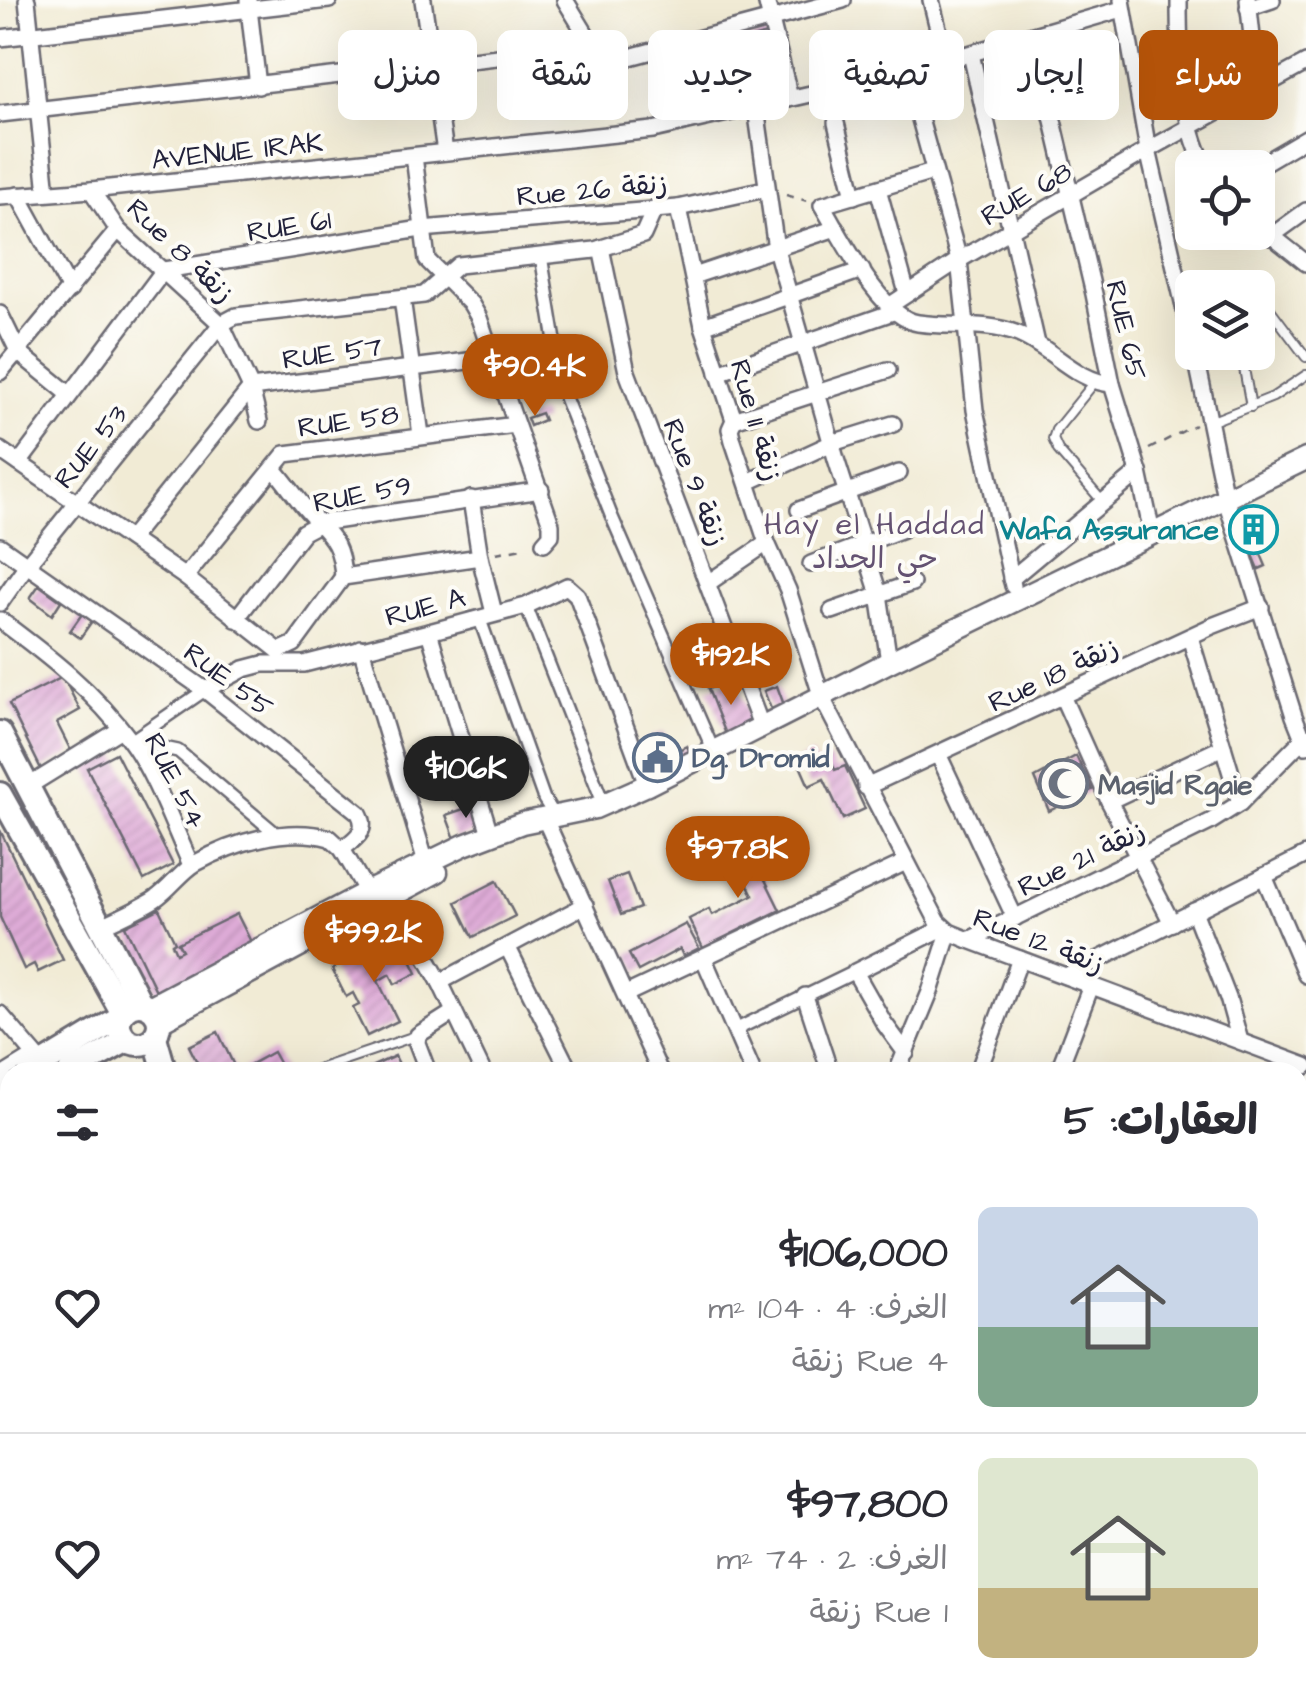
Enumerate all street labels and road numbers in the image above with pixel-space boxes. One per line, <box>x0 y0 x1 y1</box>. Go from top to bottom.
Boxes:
street label: AVENUE IRAK <box>149 123 325 180</box>
street label: RUE 68 <box>974 153 1079 236</box>
street label: Rue 26 زنقة <box>515 164 669 217</box>
street label: Rue 8 زنقة <box>118 190 242 312</box>
street label: RUE 61 <box>244 201 334 252</box>
street label: RUE 65 <box>1095 277 1156 384</box>
street label: RUE 57 <box>280 327 385 380</box>
street label: Rue 11 زنقة <box>720 355 792 486</box>
street label: RUE 58 <box>295 395 401 448</box>
street label: RUE 53 <box>45 397 137 497</box>
street label: Rue 9 زنقة <box>652 413 737 552</box>
street label: RUE 59 <box>310 466 415 523</box>
street label: RUE A <box>381 578 470 637</box>
street label: Rue 18 زنقة <box>982 628 1125 722</box>
street label: RUE 55 <box>175 634 281 727</box>
street label: RUE 54 <box>134 726 215 835</box>
street label: Rue 21 زنقة <box>1011 812 1152 907</box>
street label: Rue 12 زنقة <box>967 899 1110 984</box>

